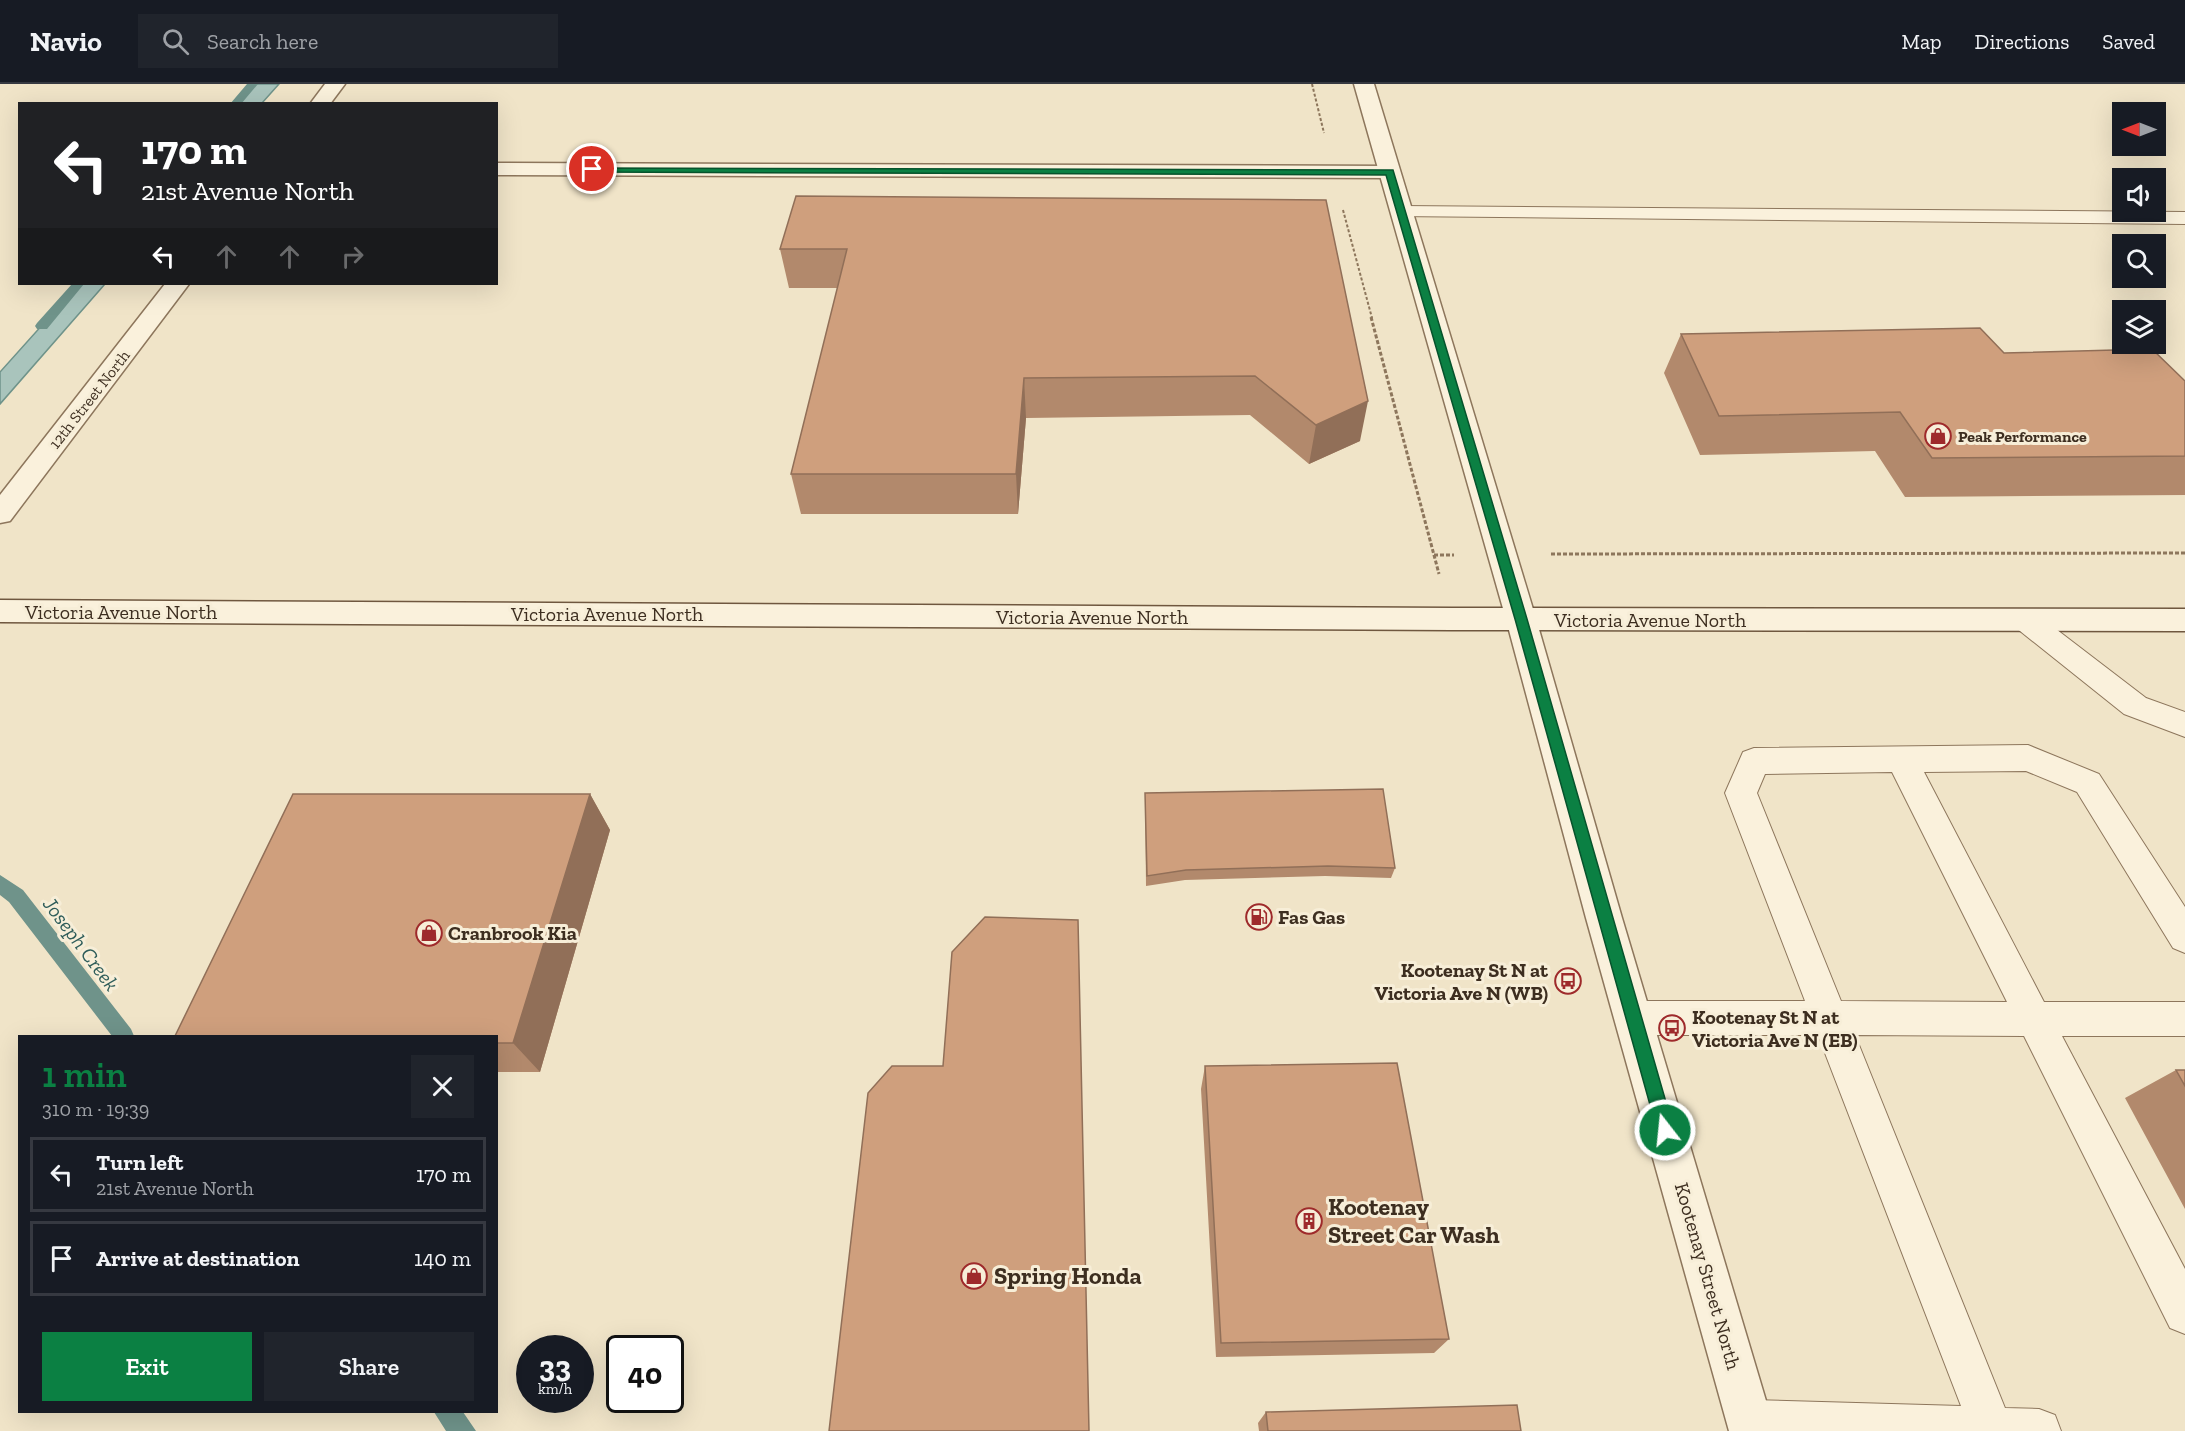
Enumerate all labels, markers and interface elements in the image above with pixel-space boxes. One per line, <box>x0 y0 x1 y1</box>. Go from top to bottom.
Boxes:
search box <box>138 14 558 68</box>
text: Navio <box>30 25 102 58</box>
icon: search <box>159 25 192 58</box>
text: Search here <box>207 28 318 55</box>
text: Map <box>1902 29 1942 54</box>
text: Directions <box>1975 29 2069 54</box>
text: Saved <box>2102 29 2155 54</box>
north arrow <box>2112 102 2166 156</box>
map controls <box>2112 102 2166 354</box>
text: 170 m <box>141 124 247 175</box>
icon: left <box>42 126 120 204</box>
pin <box>566 143 617 194</box>
icon: arrive <box>575 152 608 185</box>
button: sound <box>2112 168 2166 222</box>
text: 21st Avenue North <box>141 175 354 207</box>
button: search <box>2112 234 2166 288</box>
icon: left <box>147 240 180 273</box>
icon: ahead <box>210 240 243 273</box>
icon: ahead <box>273 240 306 273</box>
icon: right <box>336 240 369 273</box>
button: layers <box>2112 300 2166 354</box>
street label: 12th Street North <box>45 346 134 452</box>
shop icon: Peak Performance <box>1923 421 1953 451</box>
place label: Peak Performance <box>1958 427 2087 446</box>
street label: Victoria Avenue North <box>24 600 218 624</box>
street label: Victoria Avenue North <box>510 602 704 626</box>
street label: Victoria Avenue North <box>995 605 1189 629</box>
street label: Victoria Avenue North <box>1553 608 1747 632</box>
water label: Joseph Creek <box>37 891 125 995</box>
fuel station icon: Fas Gas <box>1244 902 1274 932</box>
place label: Fas Gas <box>1278 905 1345 929</box>
shop icon: Cranbrook Kia <box>414 918 444 948</box>
place label: Cranbrook Kia <box>448 921 577 945</box>
place label: Kootenay St N at Victoria Ave N (WB) <box>1374 958 1549 1005</box>
bus stop icon: Kootenay St N at Victoria Ave N (WB) <box>1553 966 1583 996</box>
place label: Kootenay St N at Victoria Ave N (EB) <box>1692 1005 1858 1052</box>
bus stop icon: Kootenay St N at Victoria Ave N (EB) <box>1657 1013 1687 1043</box>
text: 1 min <box>42 1053 127 1096</box>
button: close <box>411 1055 474 1118</box>
text: 310 m · 19:39 <box>42 1097 149 1121</box>
position arrow <box>1633 1098 1697 1162</box>
text: Turn left <box>96 1149 183 1176</box>
icon: left <box>45 1158 78 1191</box>
text: 170 m <box>416 1161 471 1188</box>
text: 21st Avenue North <box>96 1176 254 1200</box>
street label: Kootenay Street North <box>1670 1180 1746 1373</box>
place label: Kootenay Street Car Wash <box>1328 1192 1500 1249</box>
building icon: Kootenay Street Car Wash <box>1294 1206 1324 1236</box>
icon: arrive <box>45 1242 78 1275</box>
text: Arrive at destination <box>96 1245 299 1272</box>
text: 140 m <box>414 1245 471 1272</box>
shop icon: Spring Honda <box>959 1261 989 1291</box>
place label: Spring Honda <box>994 1261 1142 1290</box>
button: Exit <box>42 1332 252 1401</box>
button: Share <box>264 1332 474 1401</box>
speed limit sign: 40 <box>606 1335 684 1413</box>
text: 33 <box>539 1349 571 1385</box>
text: km/h <box>538 1380 572 1398</box>

